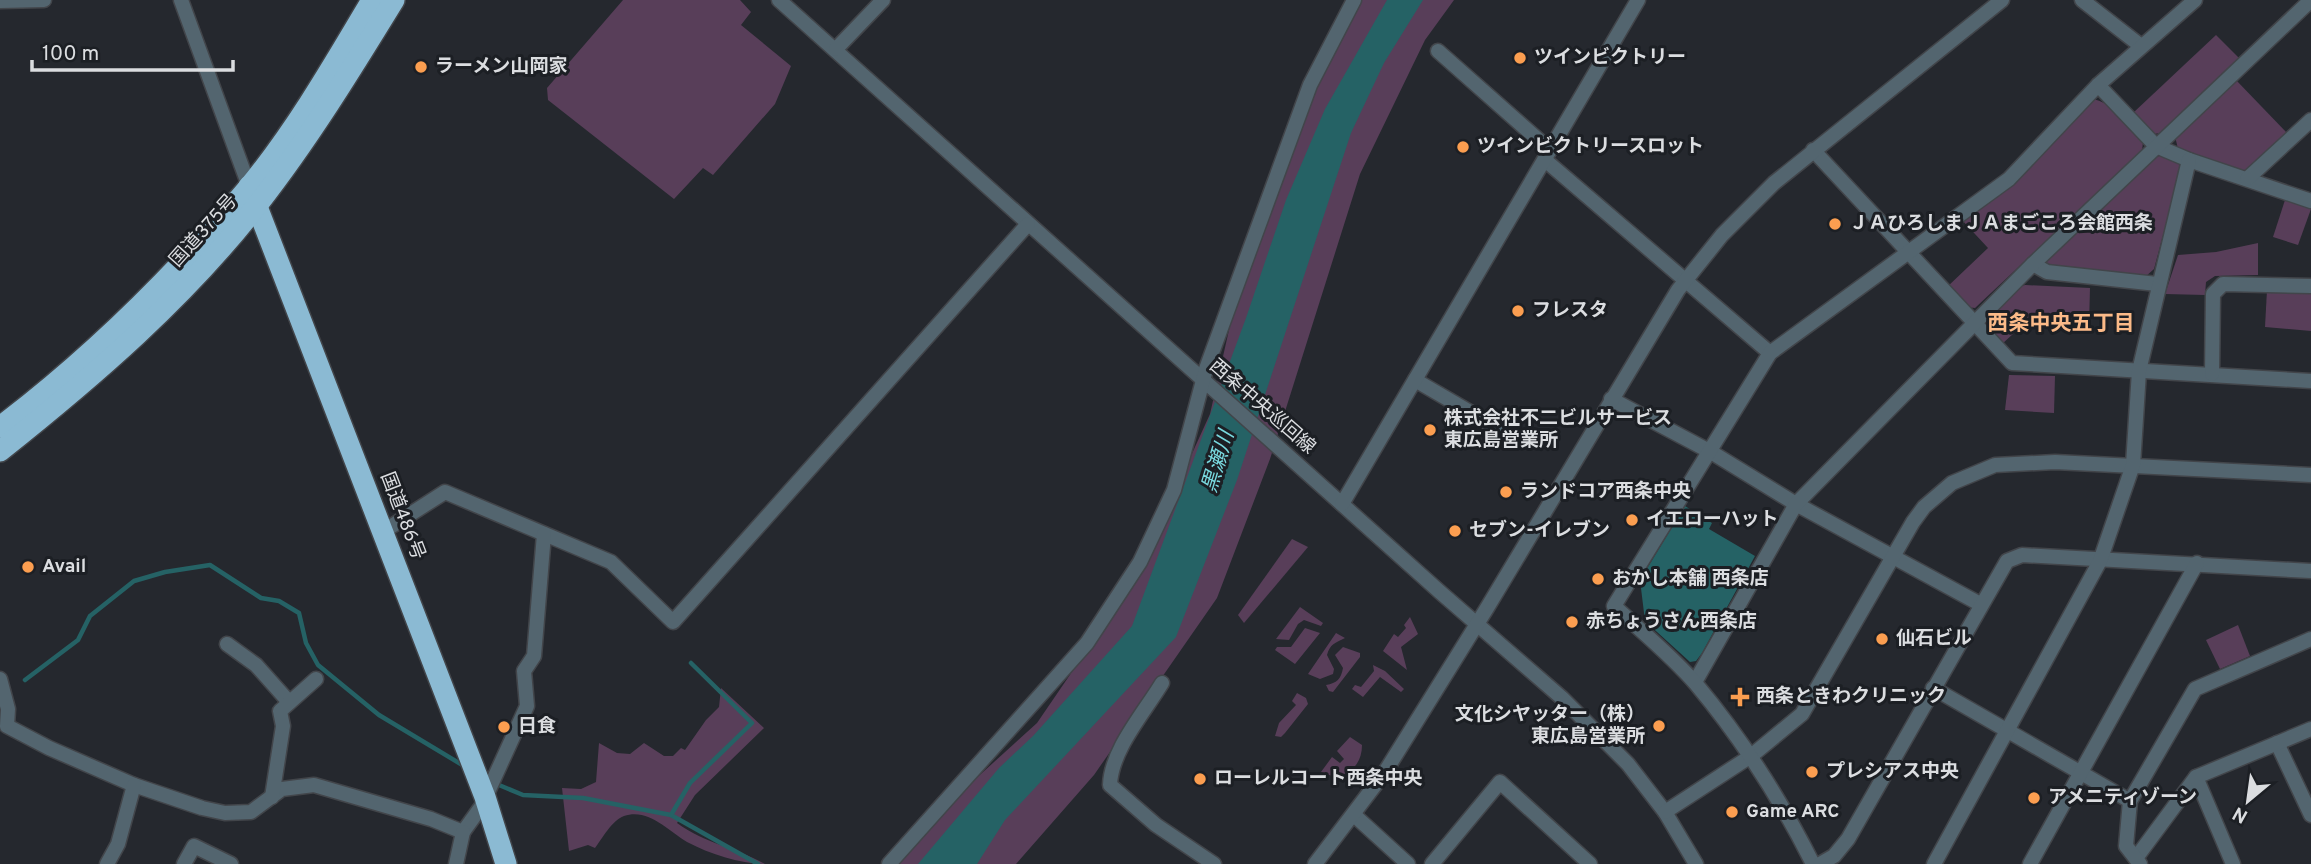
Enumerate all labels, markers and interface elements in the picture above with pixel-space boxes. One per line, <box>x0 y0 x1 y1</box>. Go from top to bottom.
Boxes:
scale bar <box>32 28 233 72</box>
text: 100 m <box>42 41 99 68</box>
place label: ツインビクトリー <box>1534 46 1686 70</box>
marker: ツインビクトリー <box>1512 50 1528 66</box>
place label: ラーメン山岡家 <box>435 55 567 79</box>
marker: ラーメン山岡家 <box>413 59 429 75</box>
place label: ツインビクトリースロット <box>1477 135 1704 159</box>
marker: ツインビクトリースロット <box>1455 139 1471 155</box>
street label: 国道375号 <box>165 190 243 272</box>
place label: ＪＡひろしまＪＡまごころ会館西条 <box>1849 212 2153 236</box>
marker: ＪＡひろしまＪＡまごころ会館西条 <box>1827 216 1843 232</box>
place label: フレスタ <box>1532 299 1608 323</box>
marker: フレスタ <box>1510 303 1526 319</box>
district label: 西条中央五丁目 <box>1988 311 2135 338</box>
street label: 西条中央巡回線 <box>1204 354 1320 460</box>
place label: 株式会社不二ビルサービス 東広島営業所 <box>1444 407 1672 453</box>
marker: 株式会社不二ビルサービス 東広島営業所 <box>1422 422 1438 438</box>
water label: 黒瀬川 <box>1197 426 1242 496</box>
street label: 国道486号 <box>374 469 430 563</box>
place label: ランドコア西条中央 <box>1520 480 1691 504</box>
marker: ランドコア西条中央 <box>1498 484 1514 500</box>
place label: イエローハット <box>1646 508 1778 532</box>
marker: イエローハット <box>1624 512 1640 528</box>
place label: セブン-イレブン <box>1469 519 1610 543</box>
marker: セブン-イレブン <box>1447 523 1463 539</box>
place label: Avail <box>42 555 86 579</box>
marker: Avail <box>20 559 36 575</box>
place label: おかし本舗 西条店 <box>1612 567 1769 591</box>
marker: おかし本舗 西条店 <box>1590 571 1606 587</box>
place label: 赤ちょうさん西条店 <box>1586 610 1757 634</box>
marker: 赤ちょうさん西条店 <box>1564 614 1580 630</box>
place label: 仙石ビル <box>1896 627 1972 651</box>
marker: 仙石ビル <box>1874 631 1890 647</box>
place label: 西条ときわクリニック <box>1756 685 1946 709</box>
marker: 西条ときわクリニック <box>1730 687 1750 707</box>
place label: 文化シヤッター（株） 東広島営業所 <box>1455 703 1645 749</box>
place label: 日食 <box>518 715 556 739</box>
marker: 文化シヤッター（株） 東広島営業所 <box>1651 718 1667 734</box>
marker: 日食 <box>496 719 512 735</box>
place label: プレシアス中央 <box>1826 760 1959 784</box>
marker: プレシアス中央 <box>1804 764 1820 780</box>
north arrow <box>2213 766 2283 836</box>
place label: ローレルコート西条中央 <box>1214 767 1423 791</box>
marker: ローレルコート西条中央 <box>1192 771 1208 787</box>
place label: アメニティゾーン <box>2048 786 2197 810</box>
marker: アメニティゾーン <box>2026 790 2042 806</box>
place label: Game ARC <box>1746 800 1839 824</box>
text: N <box>2229 800 2253 828</box>
marker: Game ARC <box>1724 804 1740 820</box>

